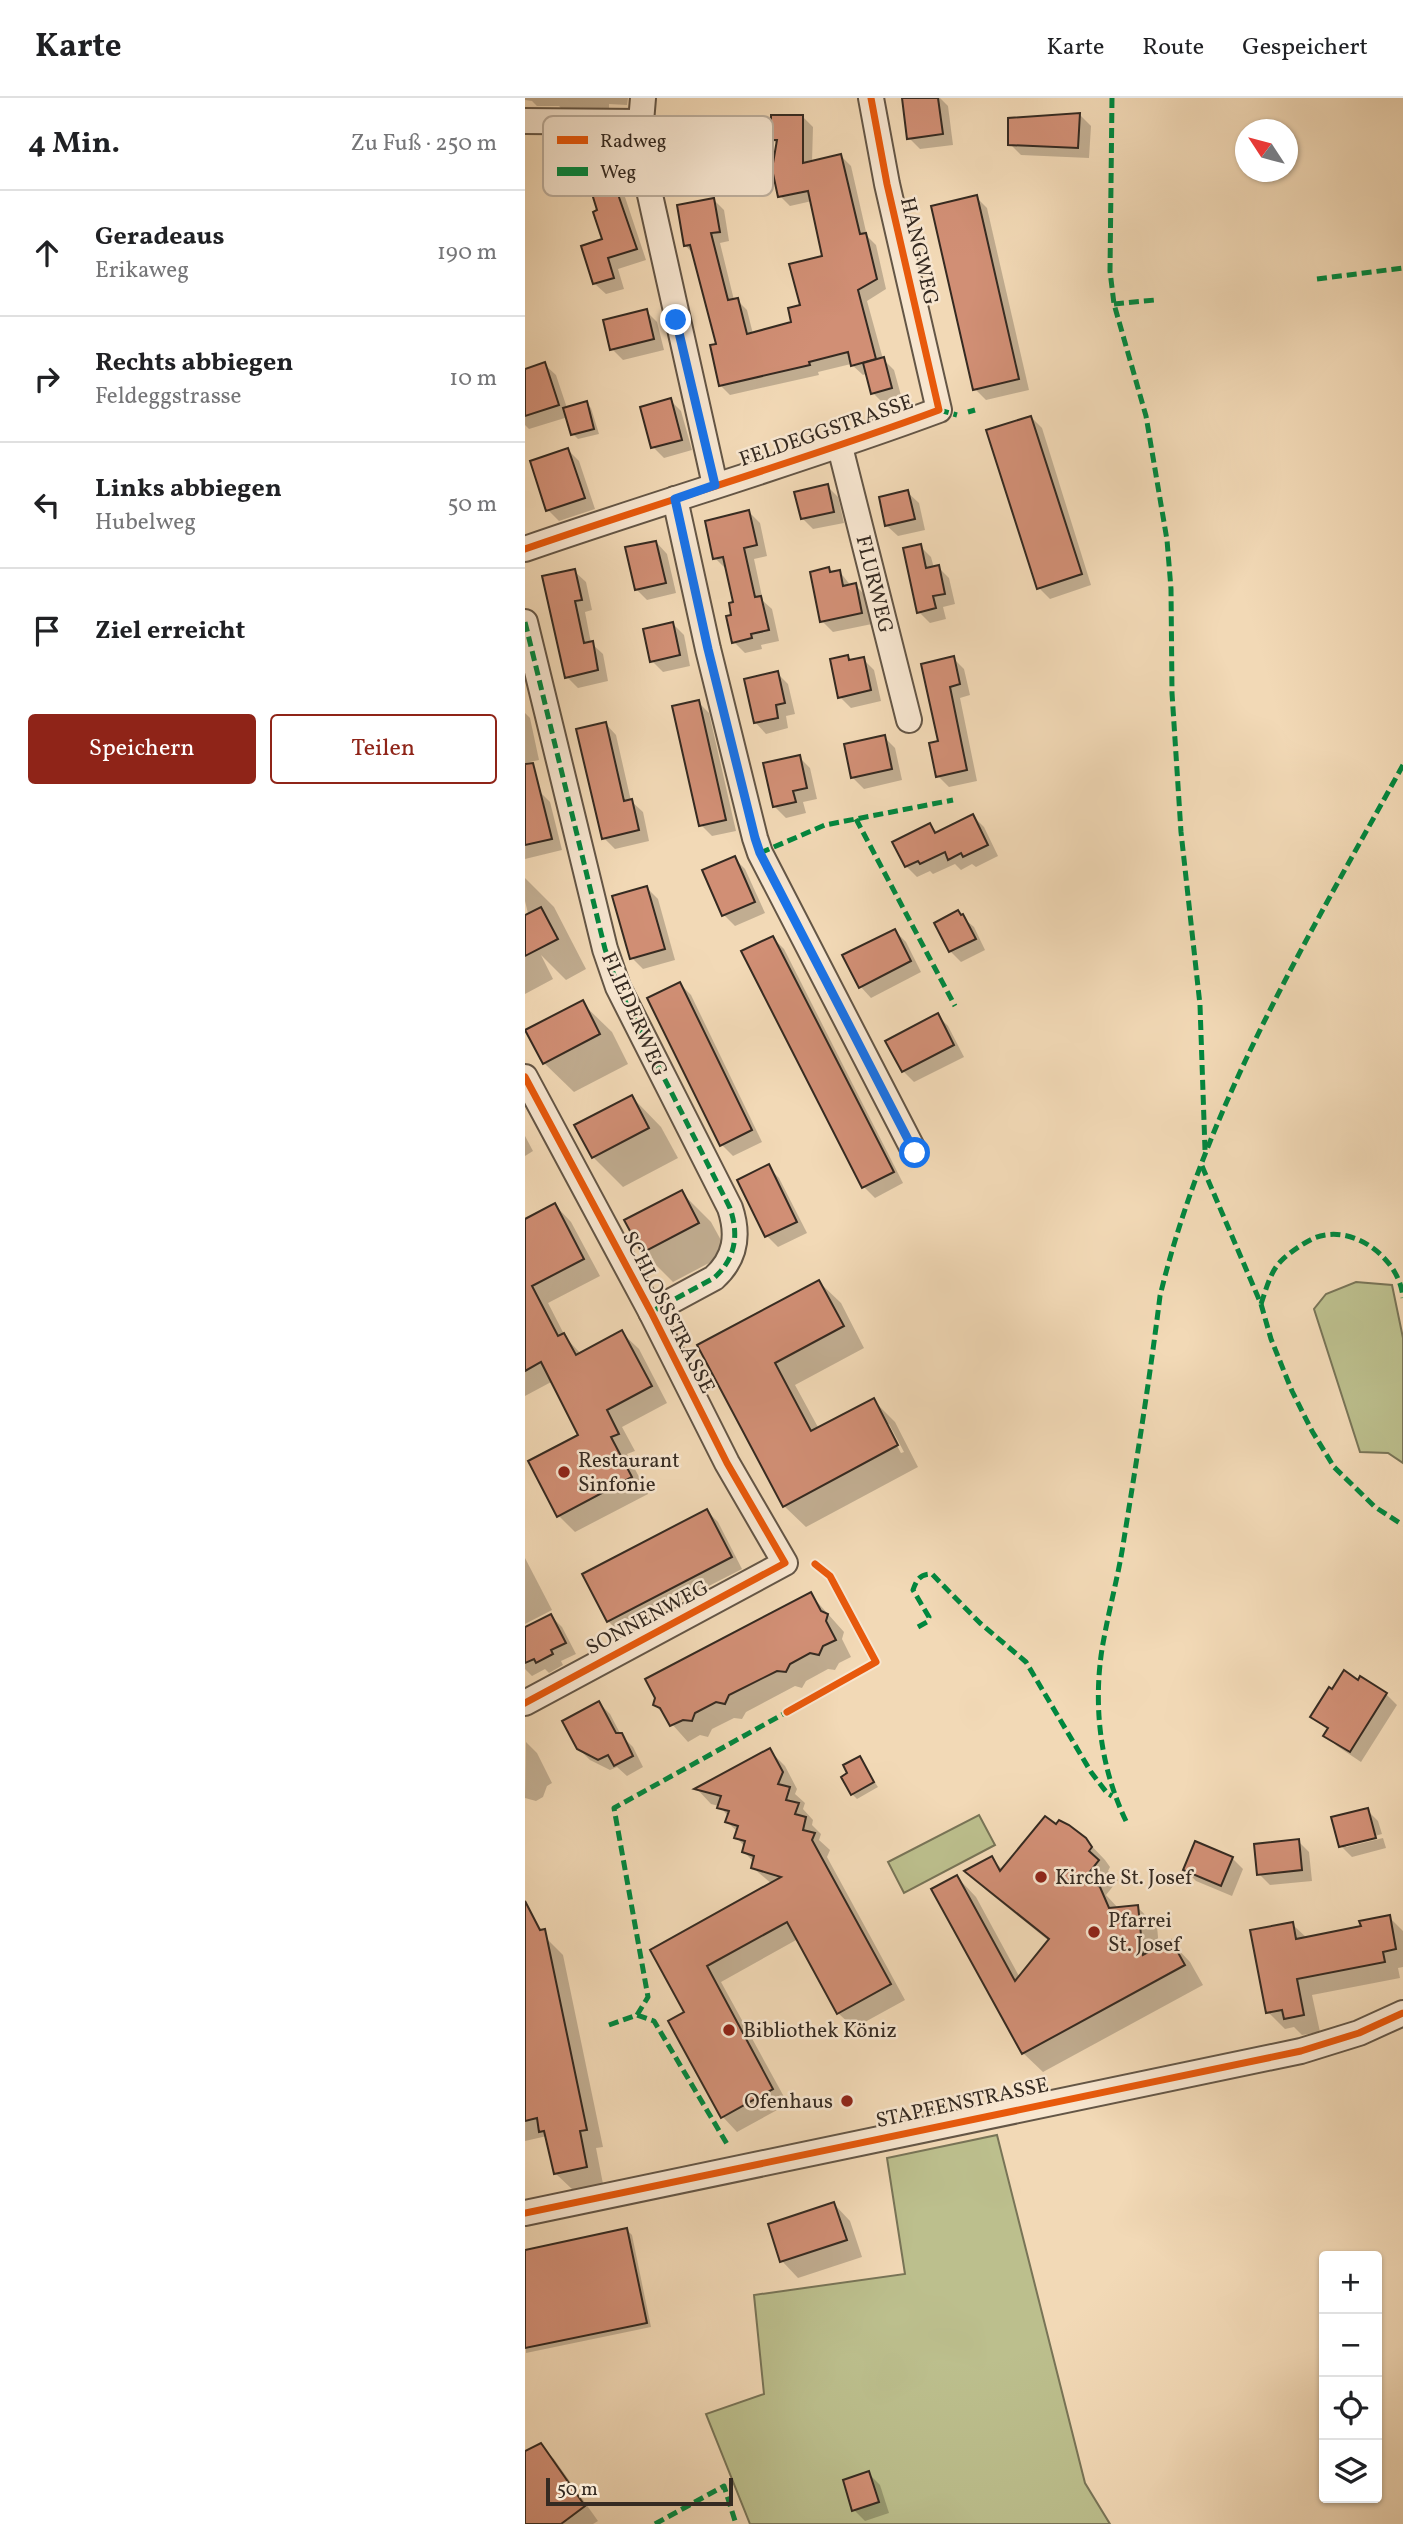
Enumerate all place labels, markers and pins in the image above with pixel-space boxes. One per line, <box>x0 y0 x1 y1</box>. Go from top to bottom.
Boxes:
place label: Restaurant Sinfonie <box>578 1447 680 1500</box>
marker: Restaurant Sinfonie <box>556 1464 572 1480</box>
place label: Kirche St. Josef <box>1055 1864 1194 1893</box>
marker: Kirche St. Josef <box>1033 1869 1049 1885</box>
place label: Pfarrei St. Josef <box>1108 1907 1182 1960</box>
marker: Pfarrei St. Josef <box>1086 1924 1102 1940</box>
place label: Bibliothek Köniz <box>743 2017 897 2046</box>
marker: Bibliothek Köniz <box>721 2022 737 2038</box>
place label: Ofenhaus <box>744 2088 833 2117</box>
marker: Ofenhaus <box>839 2093 855 2109</box>

